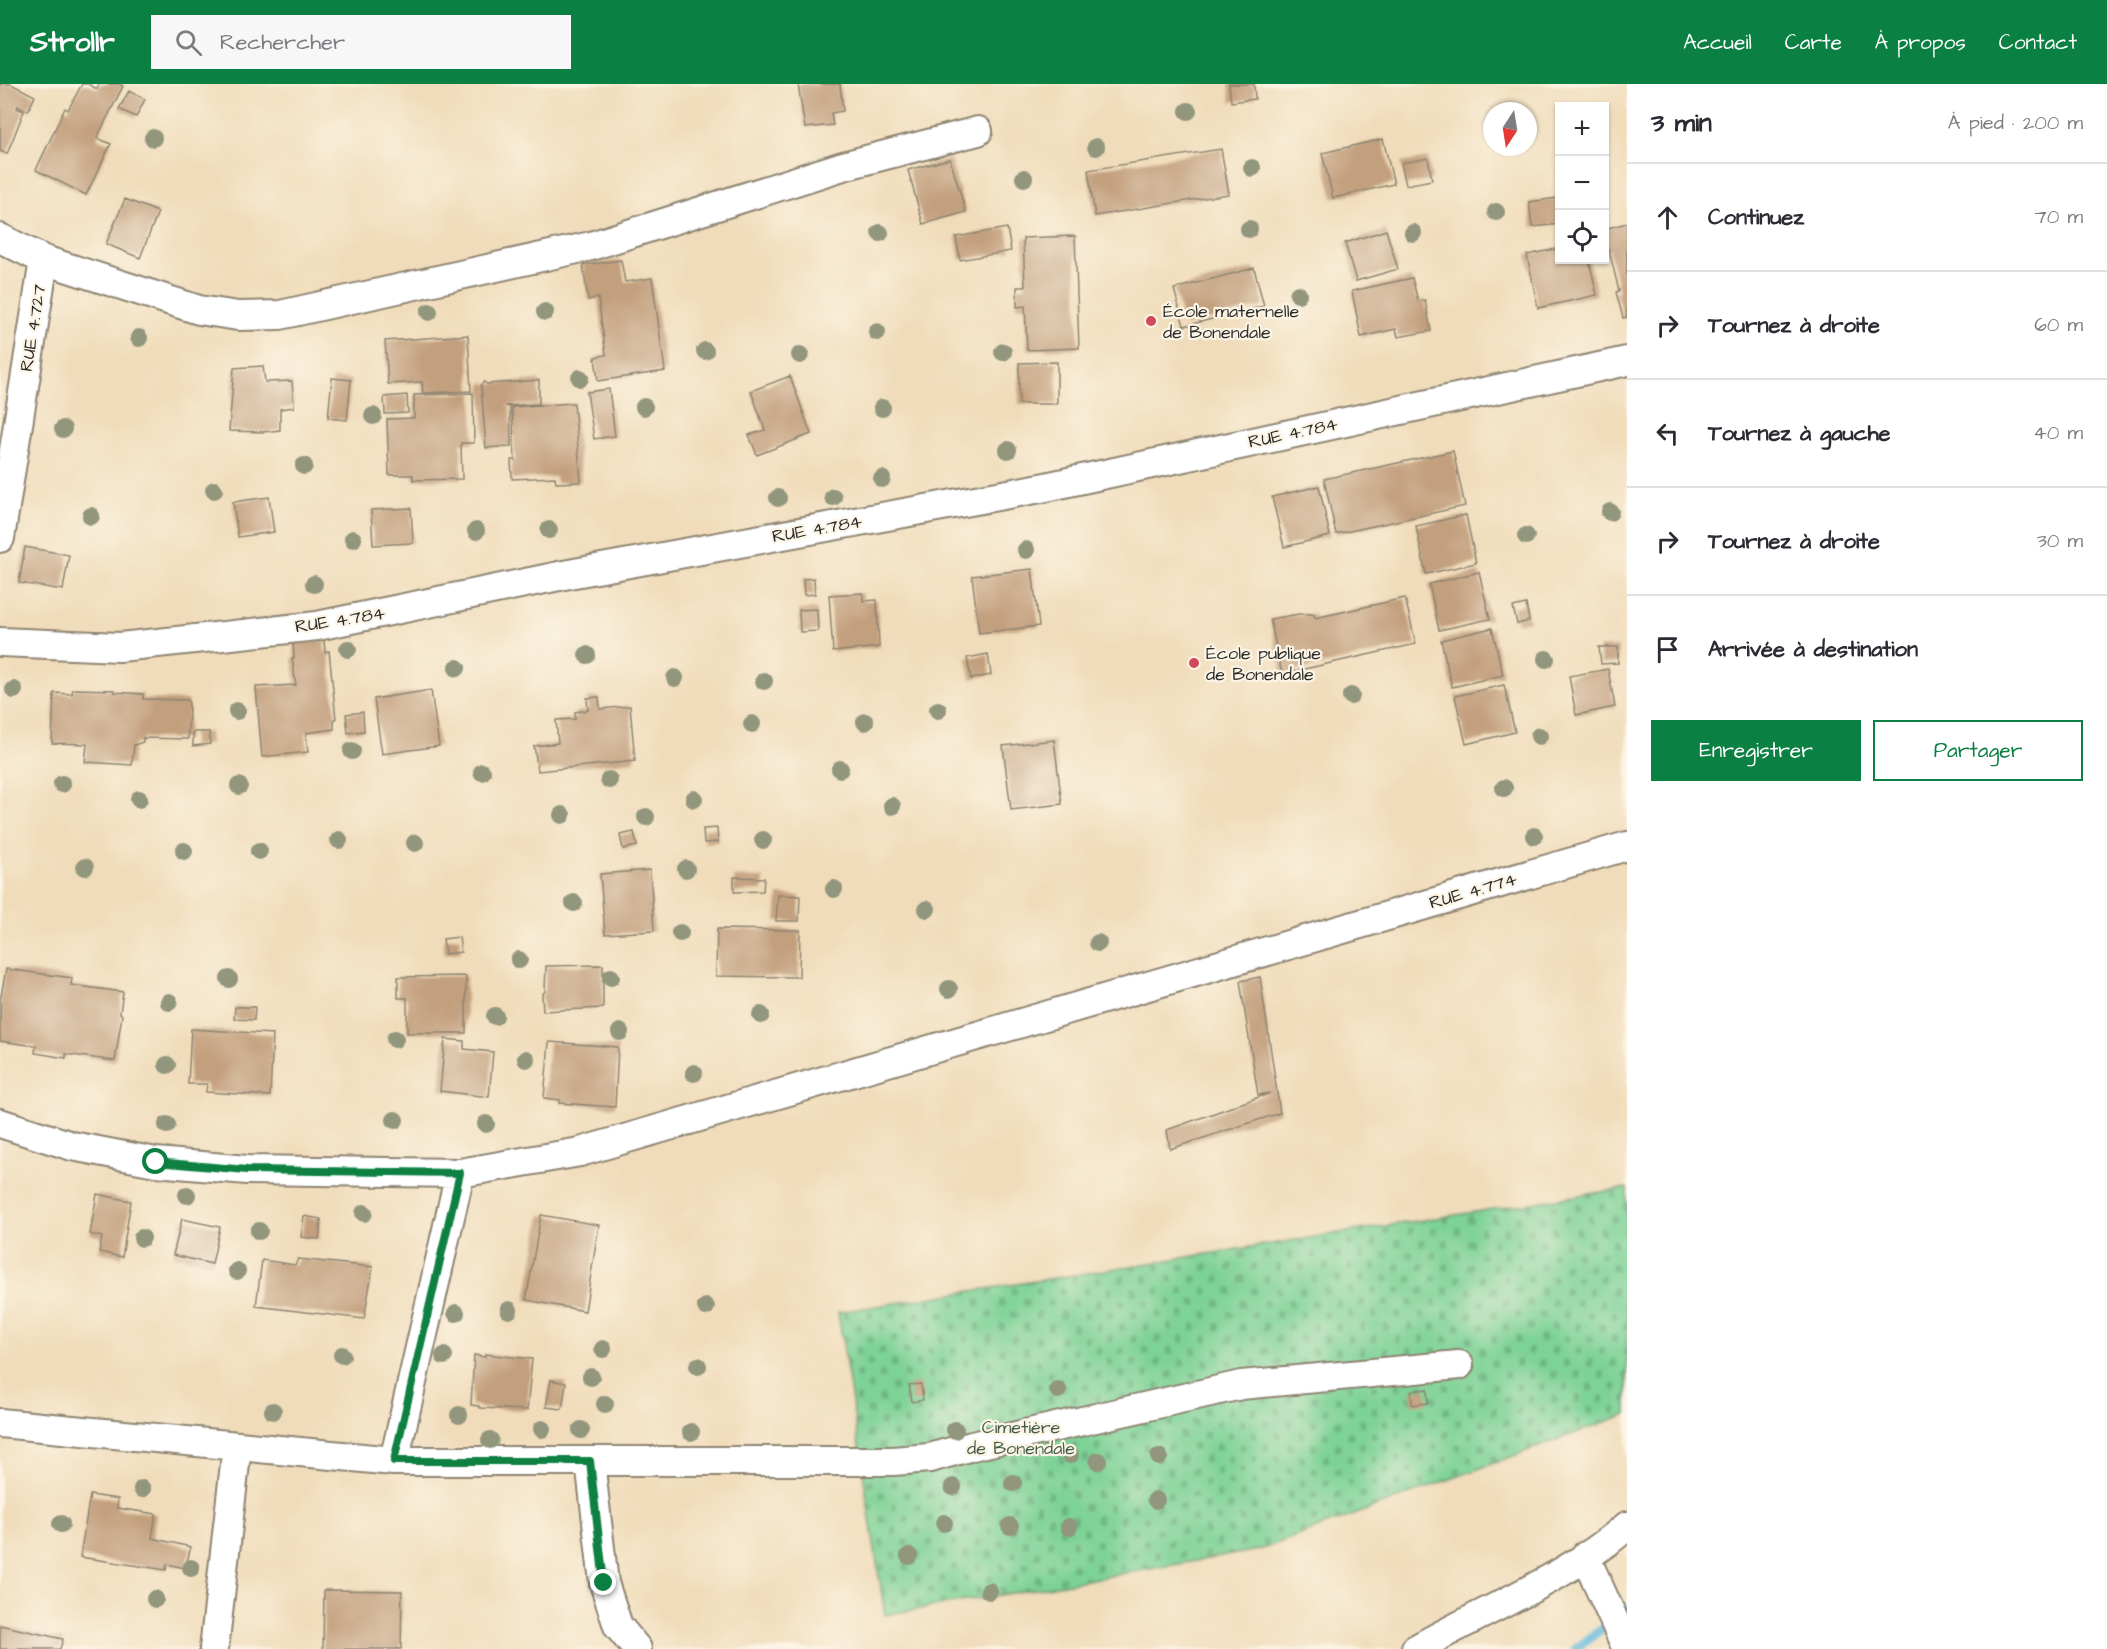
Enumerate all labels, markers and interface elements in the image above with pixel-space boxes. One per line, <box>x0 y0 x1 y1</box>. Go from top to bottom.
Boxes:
search box <box>151 15 571 69</box>
text: Strollr <box>30 23 115 62</box>
icon: search <box>172 26 205 59</box>
text: Rechercher <box>220 27 345 58</box>
text: Accueil <box>1683 28 1752 57</box>
text: Carte <box>1785 28 1842 57</box>
text: À propos <box>1875 28 1966 57</box>
text: Contact <box>1999 28 2077 57</box>
north arrow <box>1483 102 1537 156</box>
map controls <box>1555 102 1609 264</box>
button: + <box>1555 102 1609 156</box>
text: 3 min <box>1651 105 1712 141</box>
text: À pied · 200 m <box>1948 109 2083 137</box>
button: − <box>1555 156 1609 210</box>
icon: ahead <box>1651 201 1684 234</box>
text: Continuez <box>1708 202 1804 233</box>
text: 70 m <box>2035 203 2083 231</box>
button: locate <box>1555 210 1609 264</box>
street label: RUE 4.727 <box>14 283 52 373</box>
place label: École maternelle de Bonendale <box>1163 299 1299 345</box>
icon: right <box>1651 309 1684 342</box>
text: Tournez à droite <box>1708 310 1880 341</box>
text: 60 m <box>2034 311 2083 339</box>
marker: École maternelle de Bonendale <box>1144 314 1158 328</box>
street label: RUE 4.784 <box>1246 411 1340 455</box>
icon: left <box>1651 417 1684 450</box>
text: Tournez à gauche <box>1708 418 1890 449</box>
text: 40 m <box>2033 419 2083 447</box>
street label: RUE 4.784 <box>770 509 864 549</box>
icon: right <box>1651 525 1684 558</box>
text: Tournez à droite <box>1708 526 1880 557</box>
text: 30 m <box>2037 527 2083 555</box>
street label: RUE 4.784 <box>293 601 387 639</box>
icon: arrive <box>1651 633 1684 666</box>
text: Arrivée à destination <box>1708 634 1918 665</box>
place label: École publique de Bonendale <box>1206 641 1321 687</box>
marker: École publique de Bonendale <box>1187 656 1201 670</box>
button: Enregistrer <box>1651 720 1861 781</box>
button: Partager <box>1873 720 2083 781</box>
street label: RUE 4.774 <box>1426 867 1520 915</box>
route start <box>142 1148 168 1174</box>
park label: Cimetière de Bonendale <box>967 1415 1075 1461</box>
route end <box>590 1569 616 1595</box>

